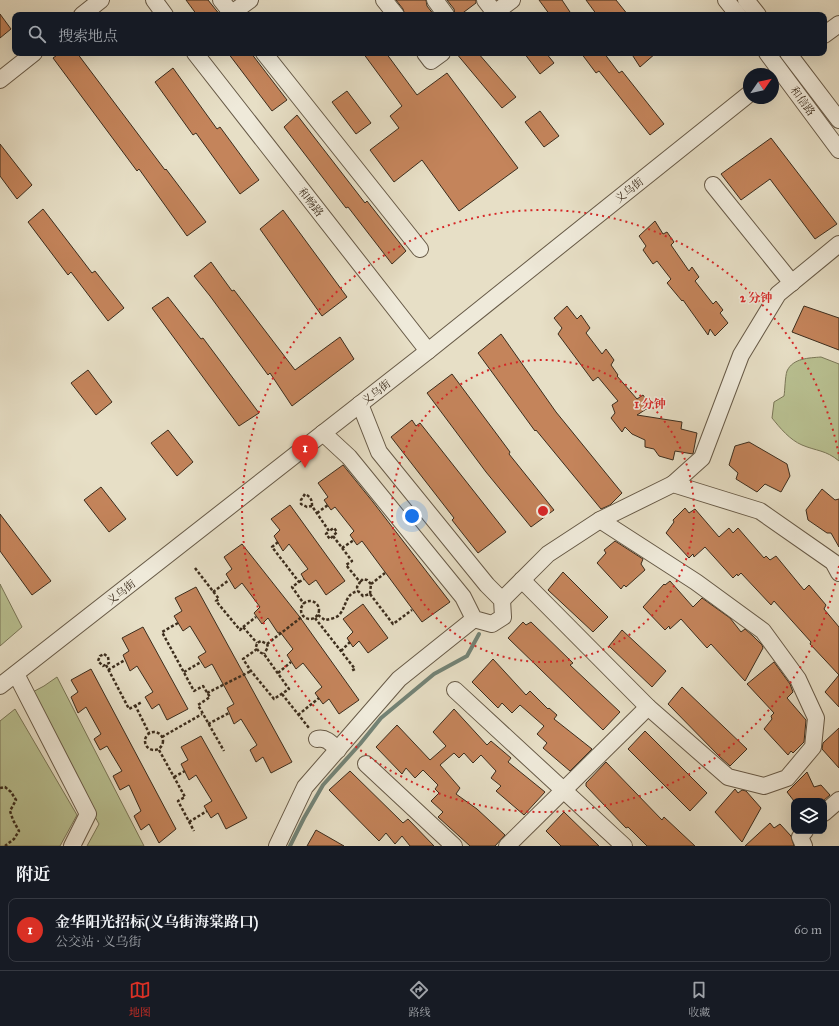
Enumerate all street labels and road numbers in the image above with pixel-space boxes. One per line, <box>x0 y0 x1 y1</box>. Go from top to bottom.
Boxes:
street label: 和信路 <box>788 84 818 118</box>
street label: 义乌街 <box>612 175 646 206</box>
street label: 和畅路 <box>295 185 326 219</box>
street label: 义乌街 <box>359 377 393 408</box>
street label: 义乌街 <box>104 577 138 608</box>

